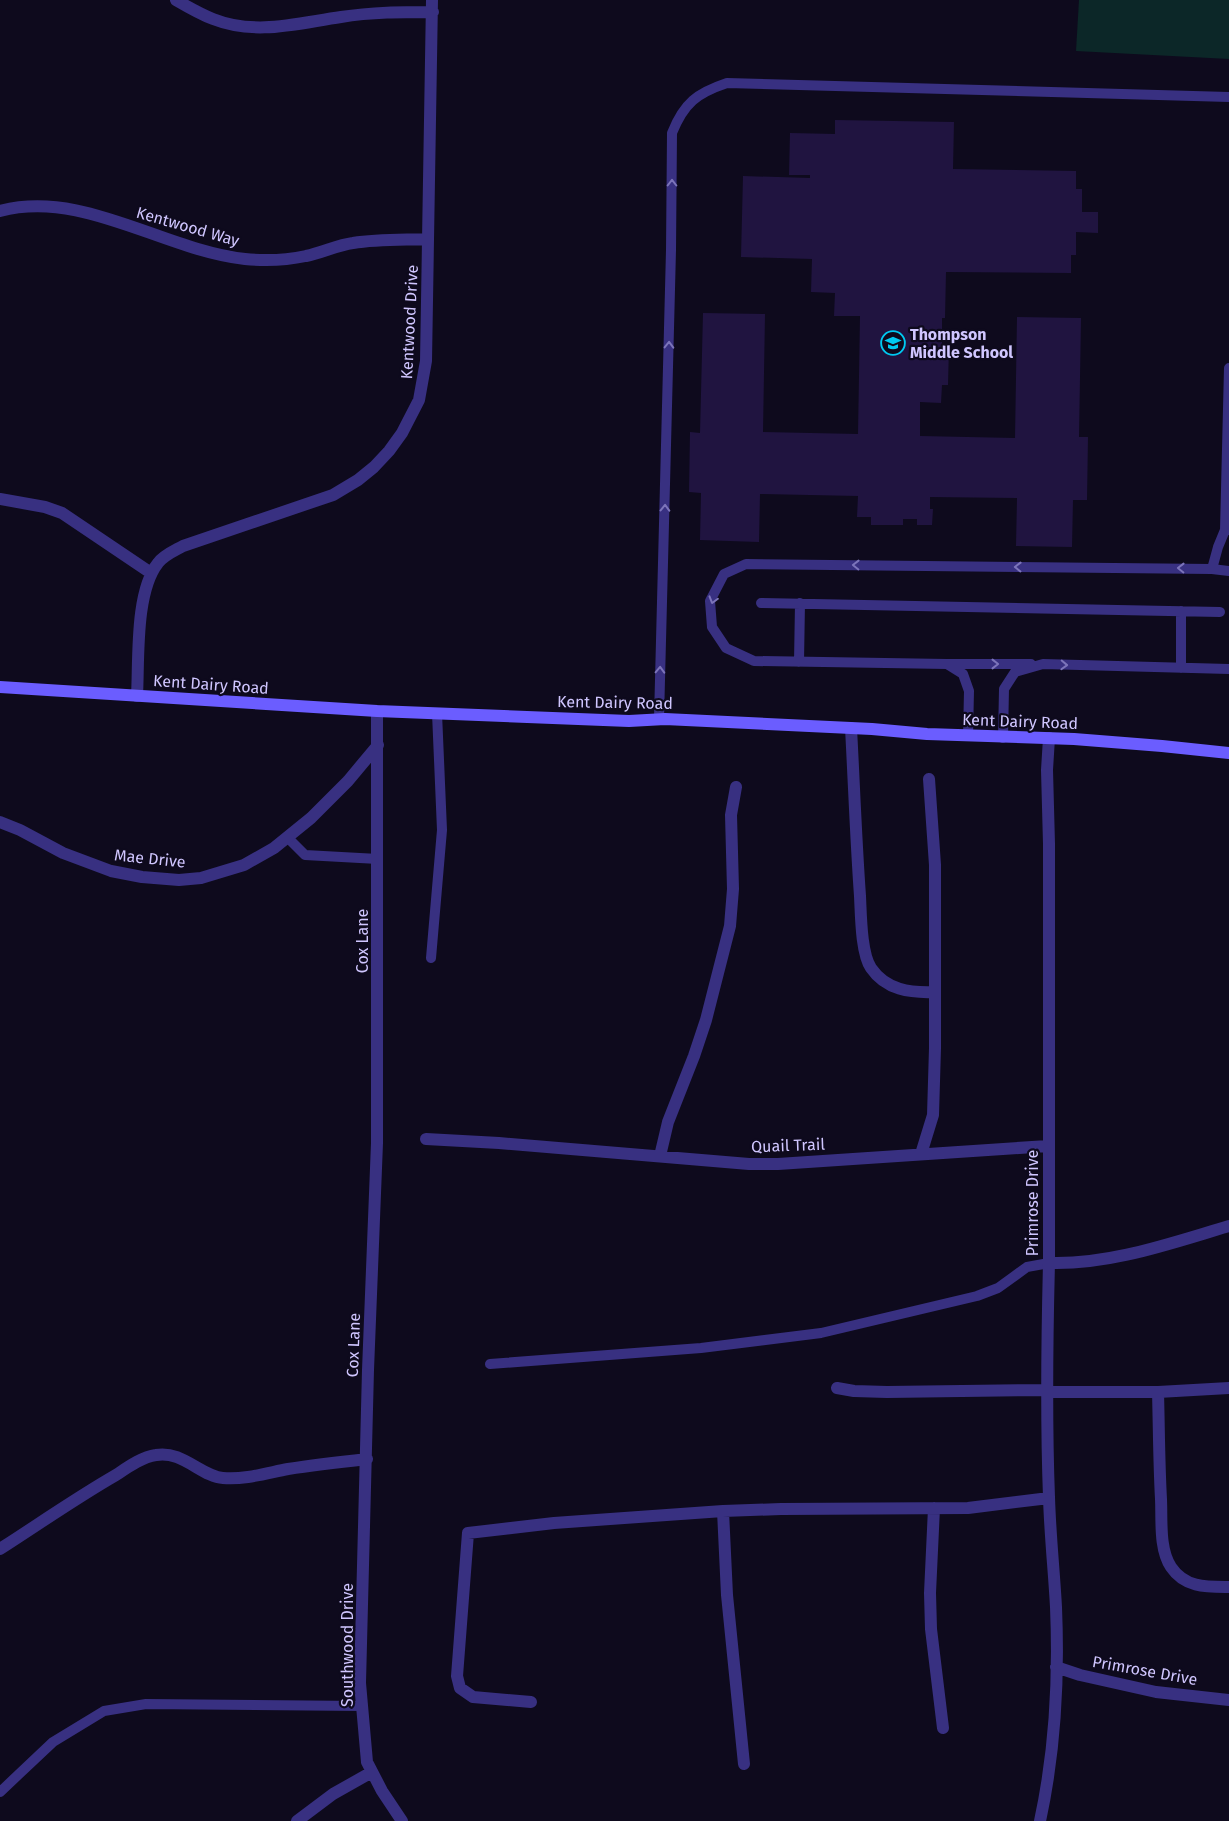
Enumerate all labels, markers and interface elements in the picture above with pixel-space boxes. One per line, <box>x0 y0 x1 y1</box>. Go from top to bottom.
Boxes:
one-way arrow <box>667 178 677 186</box>
street label: Kentwood Way <box>134 203 242 250</box>
street label: Kentwood Drive <box>397 264 422 380</box>
place label: Thompson Middle School <box>910 325 1013 362</box>
school or university icon: Thompson Middle School <box>880 330 906 356</box>
one-way arrow <box>664 341 674 348</box>
one-way arrow <box>660 503 670 511</box>
one-way arrow <box>851 560 859 570</box>
one-way arrow <box>1014 561 1022 572</box>
one-way arrow <box>1176 563 1184 573</box>
one-way arrow <box>708 595 718 604</box>
one-way arrow <box>992 659 999 669</box>
one-way arrow <box>1060 660 1068 670</box>
one-way arrow <box>655 666 666 674</box>
street label: Kent Dairy Road <box>153 671 269 698</box>
street label: Kent Dairy Road <box>557 692 673 713</box>
street label: Kent Dairy Road <box>962 710 1078 733</box>
street label: Mae Drive <box>113 845 187 872</box>
street label: Cox Lane <box>353 909 372 973</box>
street label: Quail Trail <box>751 1135 826 1156</box>
street label: Primrose Drive <box>1023 1150 1042 1256</box>
street label: Cox Lane <box>343 1312 364 1378</box>
street label: Southwood Drive <box>338 1583 357 1707</box>
street label: Primrose Drive <box>1091 1652 1199 1689</box>

